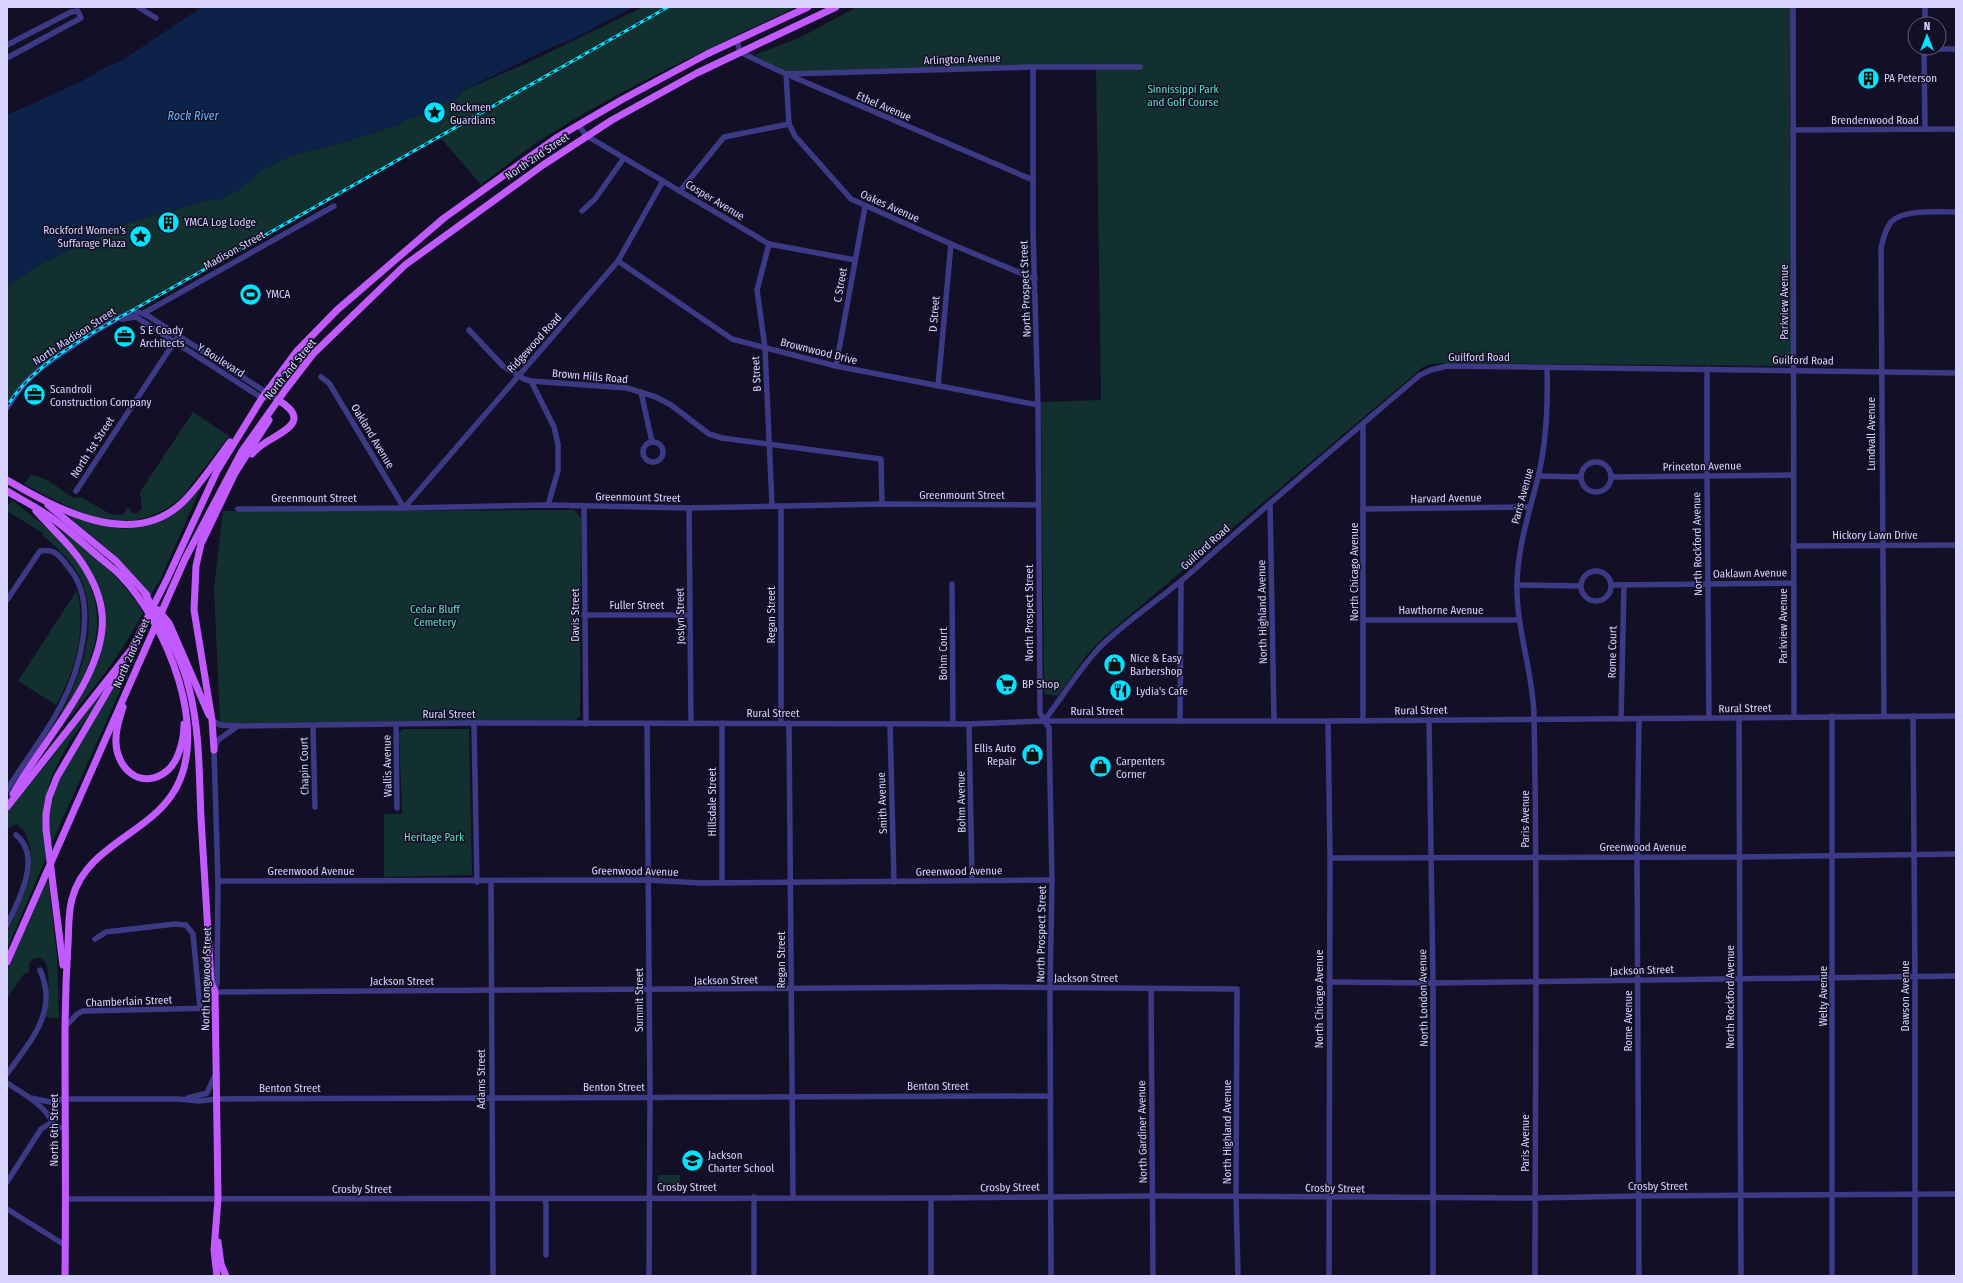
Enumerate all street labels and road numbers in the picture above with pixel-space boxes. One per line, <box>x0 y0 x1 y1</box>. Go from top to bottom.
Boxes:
street label: Arlington Avenue <box>923 52 1001 67</box>
street label: Ethel Avenue <box>854 89 913 124</box>
street label: Brendenwood Road <box>1831 114 1919 127</box>
street label: North 2nd Street <box>503 130 572 183</box>
street label: Cosper Avenue <box>683 178 747 223</box>
street label: Oakes Avenue <box>858 188 921 225</box>
street label: Madison Street <box>201 228 267 273</box>
street label: North Prospect Street <box>1017 240 1034 338</box>
street label: Parkview Avenue <box>1778 264 1791 340</box>
street label: C Street <box>831 266 850 304</box>
street label: D Street <box>926 295 943 333</box>
street label: North Madison Street <box>30 305 118 368</box>
street label: Ridgewood Road <box>504 311 564 376</box>
street label: North 2nd Street <box>262 336 319 402</box>
street label: Brownwood Drive <box>779 336 859 367</box>
street label: Y Boulevard <box>195 341 247 380</box>
street label: Guilford Road <box>1448 351 1510 364</box>
street label: Guilford Road <box>1772 353 1834 368</box>
street label: B Street <box>749 355 764 392</box>
street label: Brown Hills Road <box>551 367 629 386</box>
street label: Lundvall Avenue <box>1865 397 1878 471</box>
street label: Oakland Avenue <box>348 402 397 471</box>
street label: North 1st Street <box>68 414 117 480</box>
street label: Princeton Avenue <box>1663 459 1741 474</box>
street label: Paris Avenue <box>1509 467 1536 526</box>
street label: Greenmount Street <box>919 489 1005 502</box>
street label: Greenmount Street <box>595 490 681 505</box>
street label: Harvard Avenue <box>1410 491 1482 506</box>
street label: Greenmount Street <box>271 492 357 505</box>
street label: North Rockford Avenue <box>1690 492 1705 596</box>
street label: Guilford Road <box>1178 522 1233 573</box>
street label: North Chicago Avenue <box>1348 523 1361 621</box>
street label: Hickory Lawn Drive <box>1832 529 1918 542</box>
street label: North Highland Avenue <box>1255 560 1270 664</box>
street label: North Prospect Street <box>1023 564 1036 662</box>
street label: Oaklawn Avenue <box>1713 566 1787 581</box>
street label: Regan Street <box>765 586 778 644</box>
street label: Joslyn Street <box>673 587 687 644</box>
street label: Davis Street <box>569 588 582 642</box>
street label: Parkview Avenue <box>1777 588 1790 664</box>
street label: Fuller Street <box>610 599 665 612</box>
street label: Hawthorne Avenue <box>1398 604 1484 617</box>
street label: North 2nd Street <box>110 616 153 690</box>
street label: Rome Court <box>1606 625 1619 678</box>
street label: Bohm Court <box>937 627 950 681</box>
street label: Rural Street <box>1718 702 1772 715</box>
street label: Rural Street <box>1394 704 1448 717</box>
street label: Rural Street <box>1070 705 1124 718</box>
street label: Rural Street <box>746 707 800 720</box>
street label: Rural Street <box>422 708 476 721</box>
street label: Wallis Avenue <box>380 735 395 797</box>
street label: Chapin Court <box>297 736 312 795</box>
street label: Hillsdale Street <box>706 767 719 837</box>
street label: Bohm Avenue <box>954 771 969 833</box>
street label: Smith Avenue <box>875 772 890 834</box>
street label: Paris Avenue <box>1519 790 1532 848</box>
street label: Greenwood Avenue <box>1600 841 1686 854</box>
street label: Greenwood Avenue <box>591 864 679 879</box>
street label: Greenwood Avenue <box>915 864 1003 879</box>
street label: Greenwood Avenue <box>268 865 354 878</box>
street label: North Prospect Street <box>1034 885 1049 983</box>
street label: North Longwood Street <box>199 927 214 1031</box>
street label: Regan Street <box>775 931 788 989</box>
street label: North Rockford Avenue <box>1724 945 1737 1049</box>
street label: North London Avenue <box>1416 949 1431 1047</box>
street label: North Chicago Avenue <box>1313 950 1326 1048</box>
street label: Dawson Avenue <box>1899 961 1912 1031</box>
street label: Jackson Street <box>1610 963 1675 978</box>
street label: Welty Avenue <box>1817 966 1830 1026</box>
street label: Summit Street <box>633 968 646 1032</box>
street label: Jackson Street <box>1054 972 1118 985</box>
street label: Jackson Street <box>694 973 759 988</box>
street label: Jackson Street <box>370 975 434 988</box>
street label: Rome Avenue <box>1622 990 1635 1052</box>
street label: Chamberlain Street <box>85 993 173 1010</box>
street label: Adams Street <box>475 1049 488 1109</box>
street label: Benton Street <box>907 1080 969 1093</box>
street label: North Gardiner Avenue <box>1135 1080 1150 1184</box>
street label: North Highland Avenue <box>1221 1080 1234 1184</box>
street label: Benton Street <box>583 1081 645 1094</box>
street label: Benton Street <box>259 1082 321 1095</box>
street label: North 6th Street <box>48 1093 61 1166</box>
street label: Paris Avenue <box>1519 1114 1532 1172</box>
street label: Crosby Street <box>980 1180 1040 1195</box>
street label: Crosby Street <box>1628 1180 1688 1193</box>
street label: Crosby Street <box>657 1181 717 1194</box>
street label: Crosby Street <box>1305 1181 1365 1196</box>
street label: Crosby Street <box>332 1183 392 1196</box>

